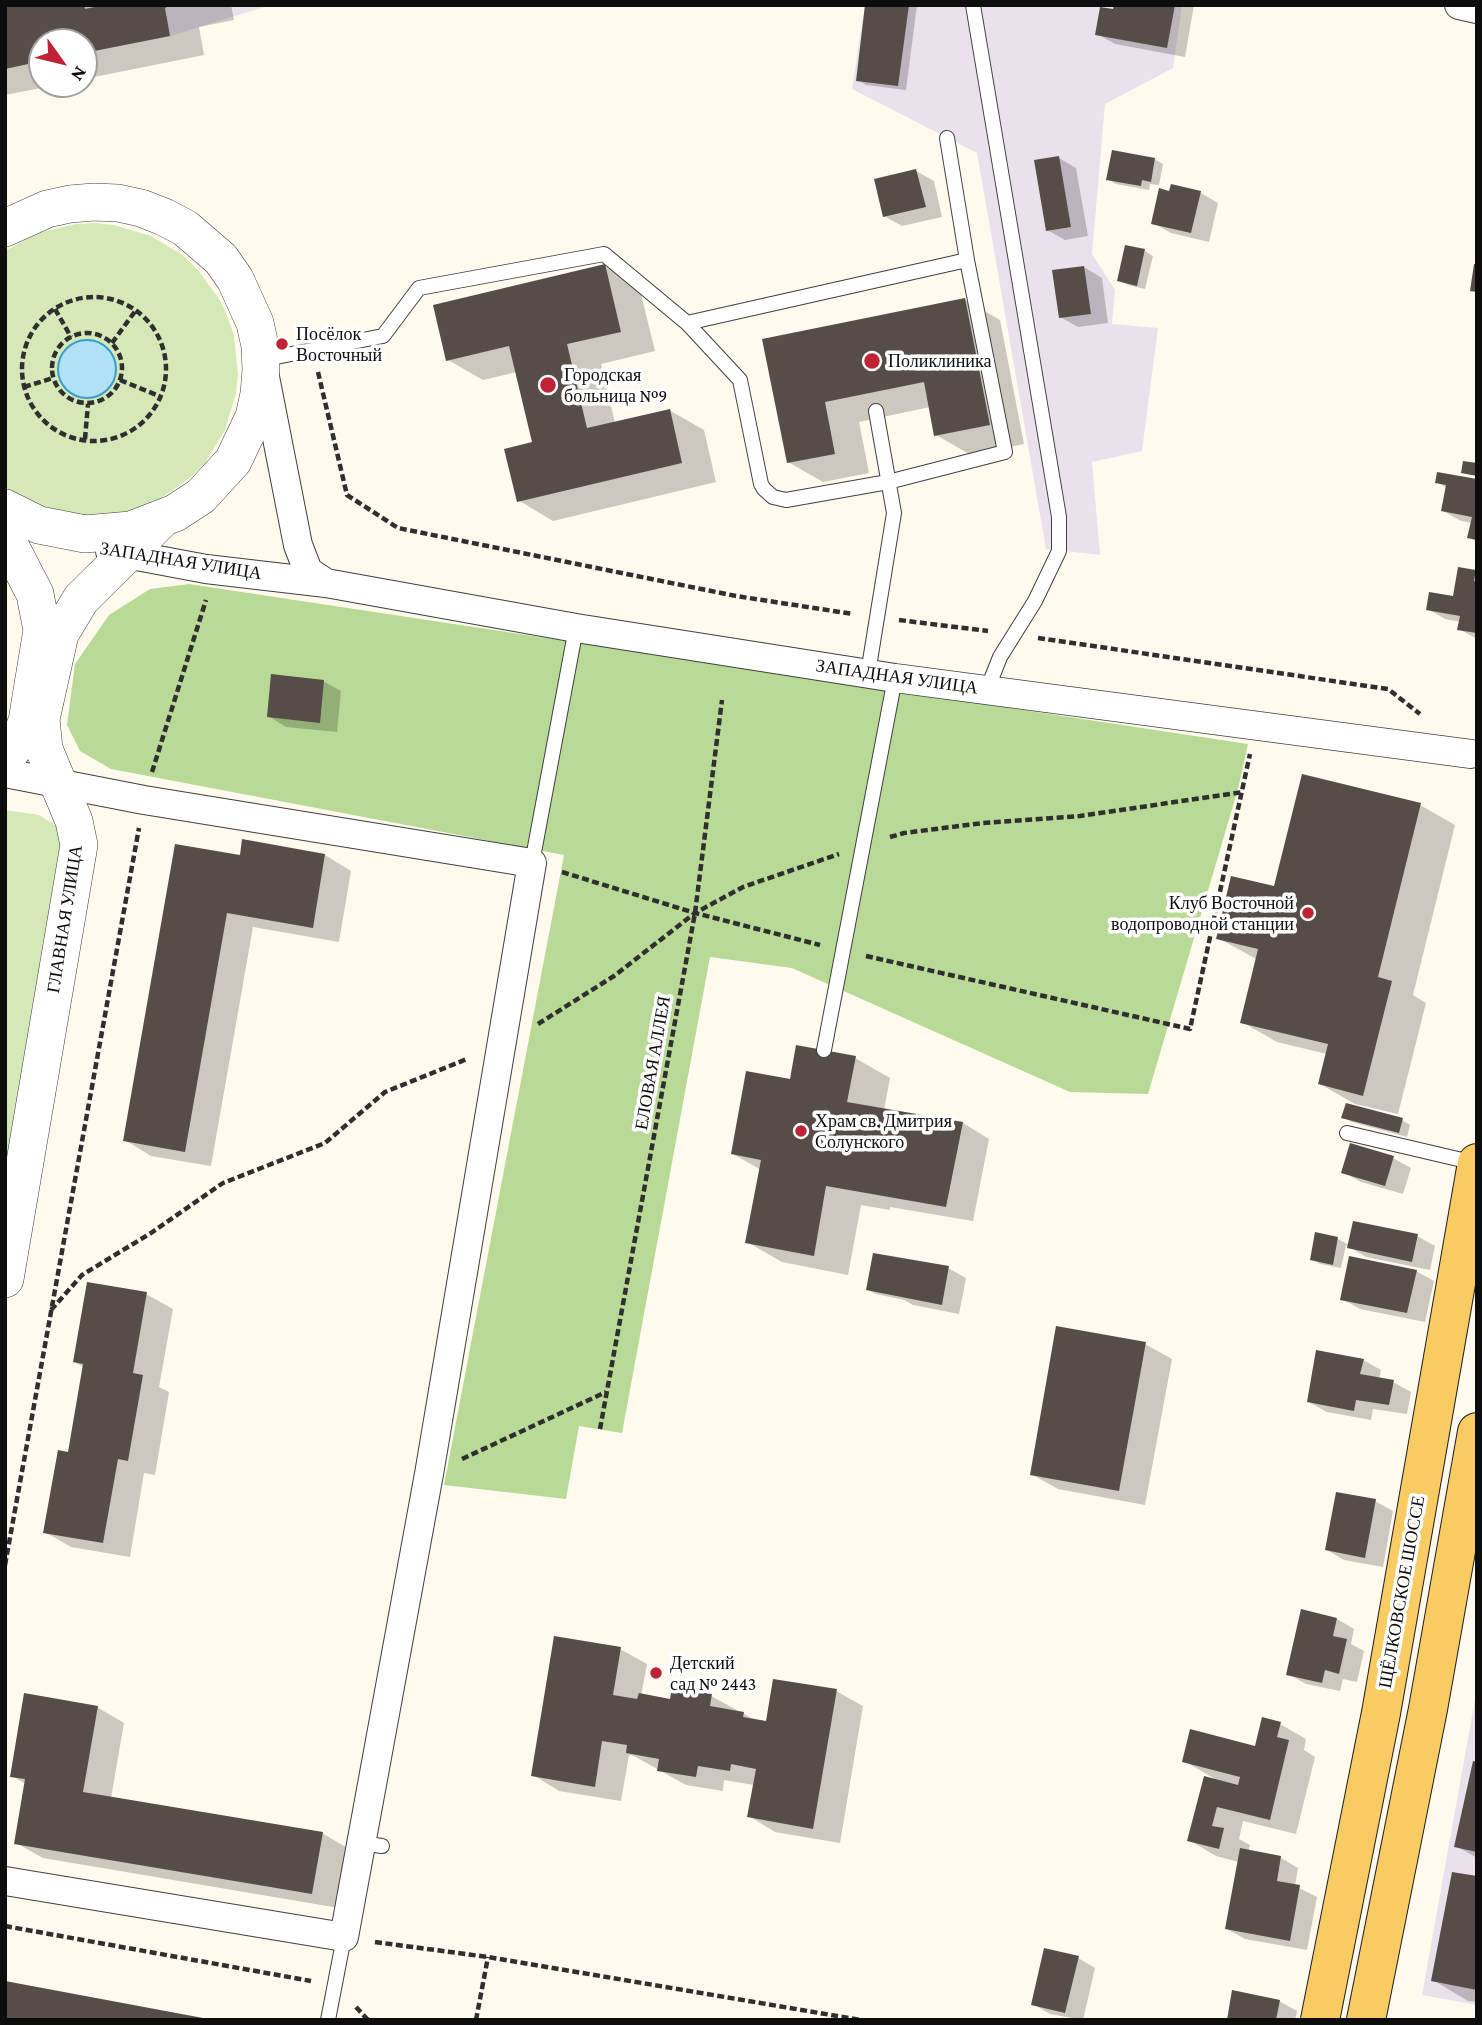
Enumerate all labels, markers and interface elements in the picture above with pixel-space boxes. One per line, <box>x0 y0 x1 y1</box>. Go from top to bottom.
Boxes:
north arrow <box>28 28 98 98</box>
text: N <box>67 63 91 85</box>
place label: Посёлок Восточный <box>296 323 382 366</box>
marker: Посёлок Восточный <box>274 336 290 352</box>
place label: Поликлиника <box>888 350 991 372</box>
marker: Поликлиника <box>862 351 882 371</box>
place label: Городская больница №9 <box>564 364 667 406</box>
marker: Городская больница №9 <box>538 375 558 395</box>
street label: ЗАПАДНАЯ УЛИЦА <box>99 538 263 584</box>
street label: ЗАПАДНАЯ УЛИЦА <box>814 655 980 699</box>
street label: ГЛАВНАЯ УЛИЦА <box>43 843 87 995</box>
place label: Клуб Восточной водопроводной станции <box>1111 892 1294 934</box>
marker: Клуб Восточной водопроводной станции <box>1300 905 1316 921</box>
street label: ЕЛОВАЯ АЛЛЕЯ <box>631 994 675 1132</box>
place label: Храм св. Дмитрия Солунского <box>815 1110 952 1152</box>
marker: Храм св. Дмитрия Солунского <box>793 1123 809 1139</box>
street label: ЩЁЛКОВСКОЕ ШОССЕ <box>1374 1494 1430 1690</box>
place label: Детский сад № 2443 <box>670 1652 756 1694</box>
marker: Детский сад № 2443 <box>648 1665 664 1681</box>

